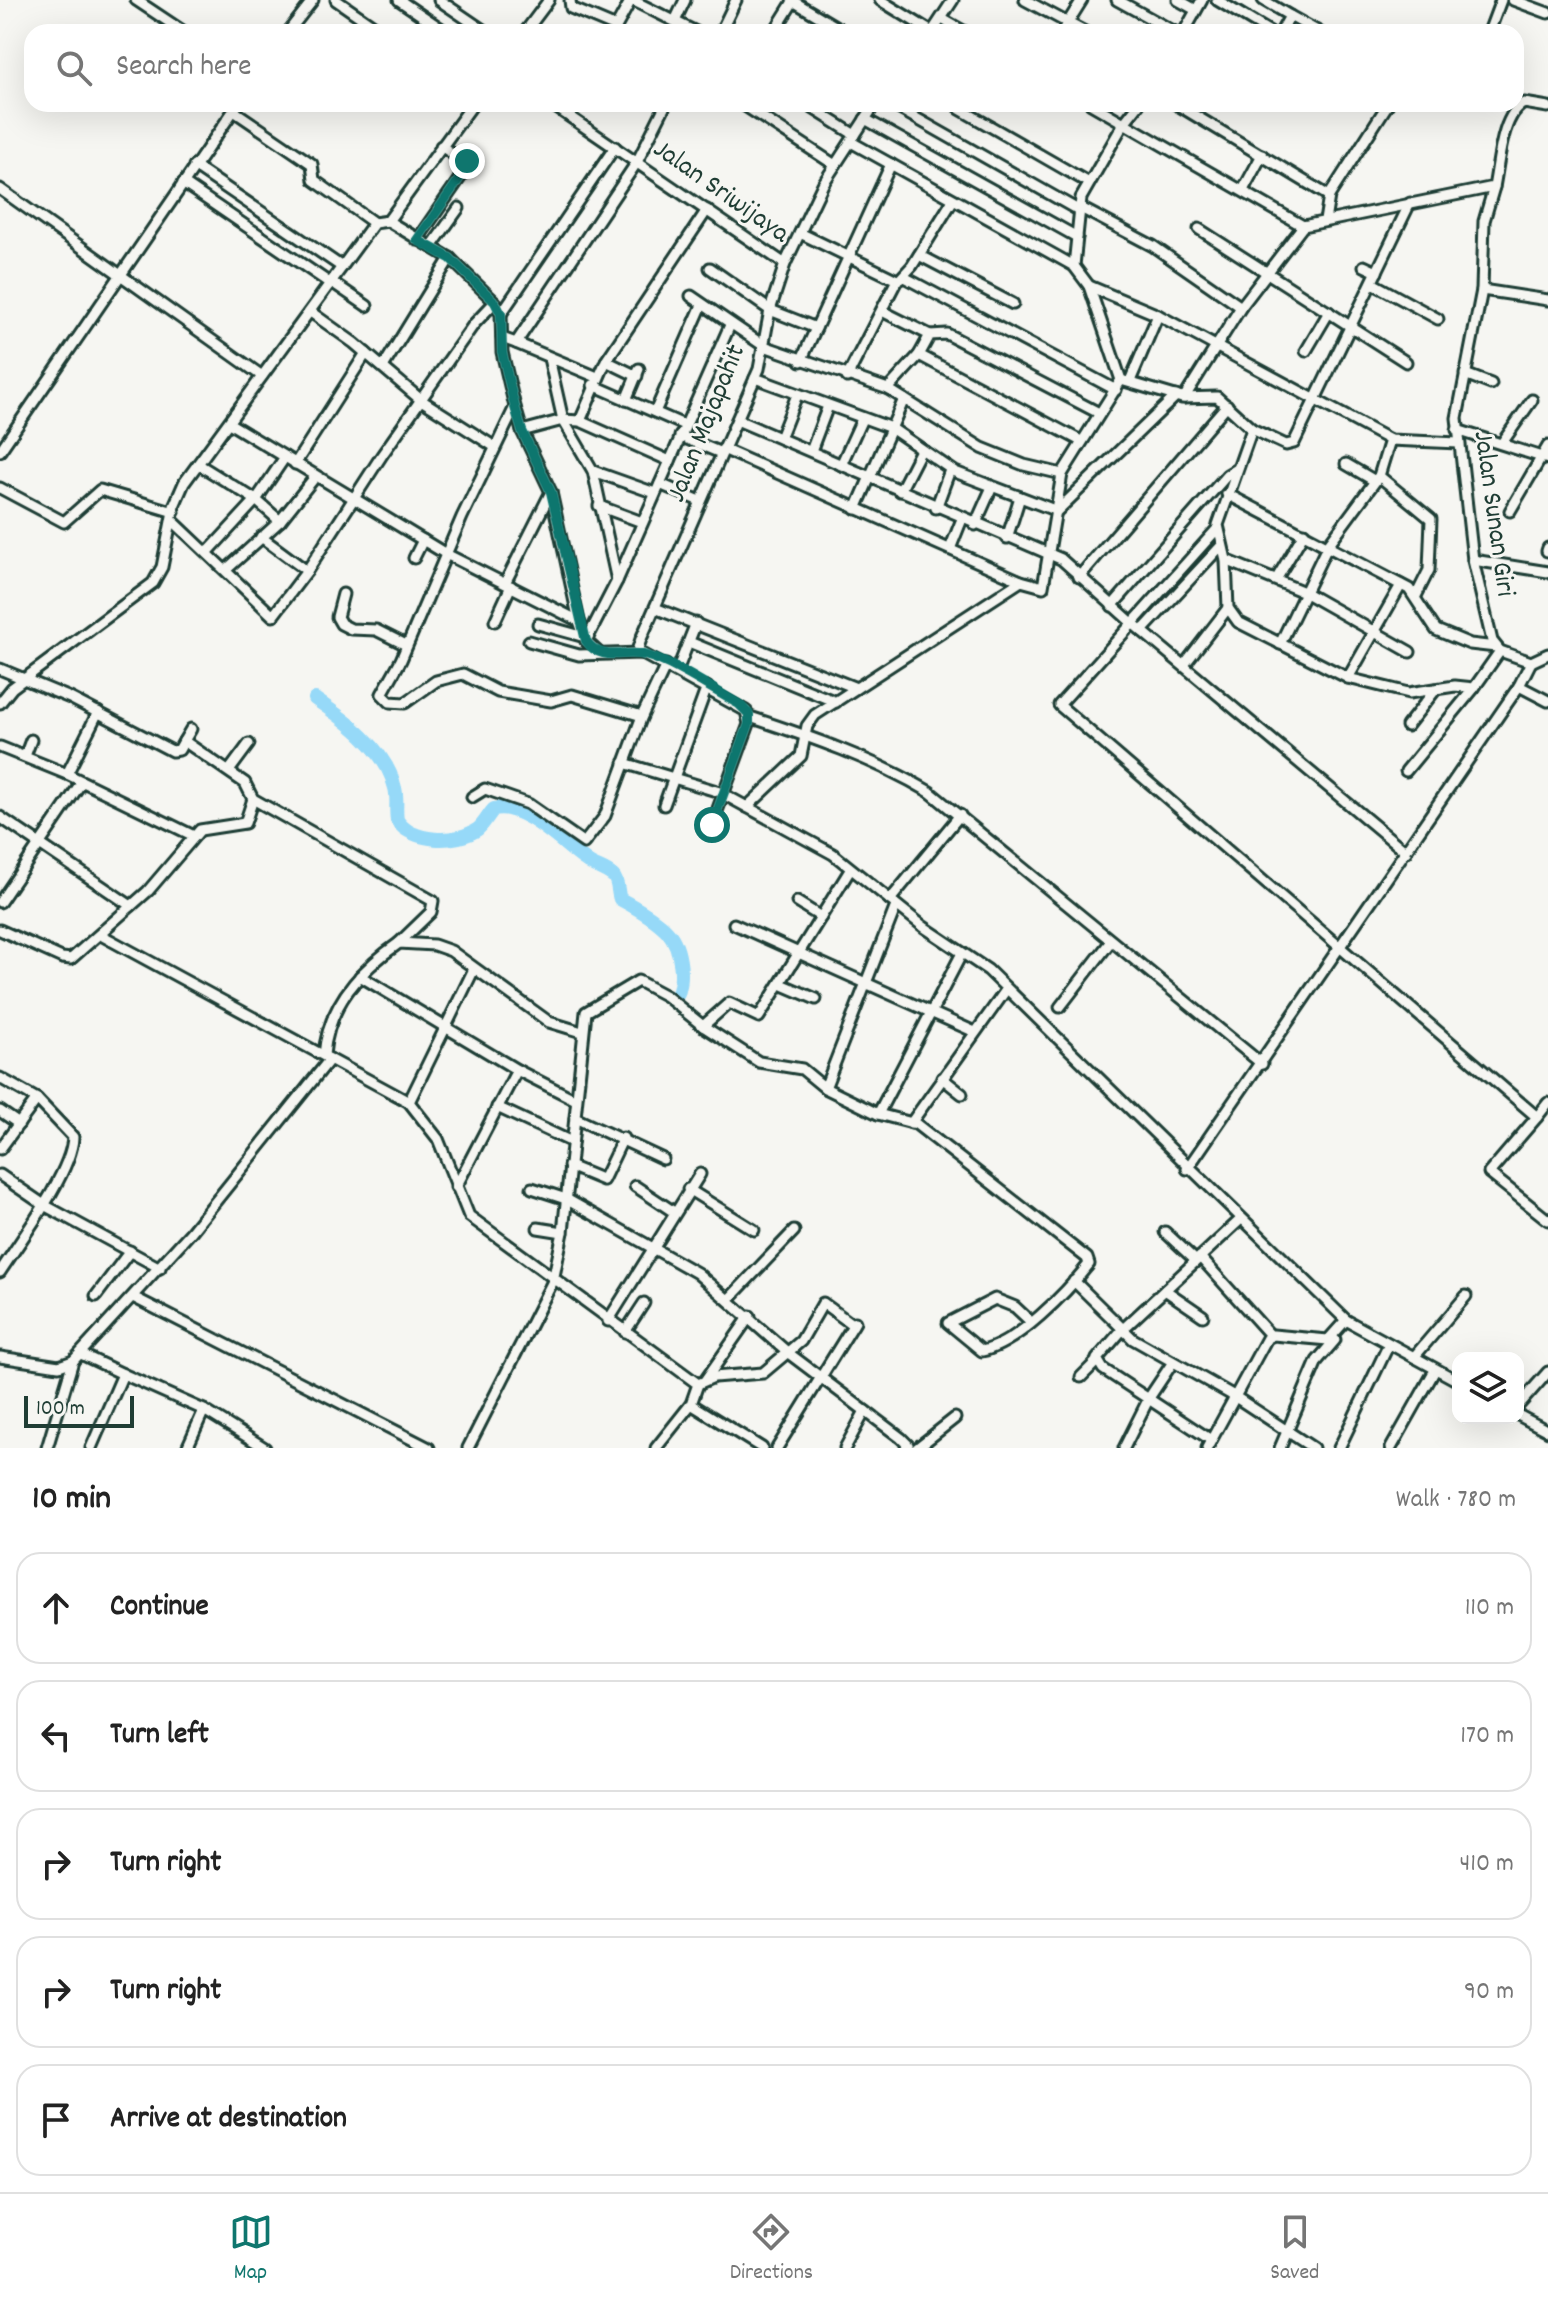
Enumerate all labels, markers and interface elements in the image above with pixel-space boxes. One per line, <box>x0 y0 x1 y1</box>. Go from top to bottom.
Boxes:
search box <box>24 24 1524 112</box>
icon: search <box>52 46 96 90</box>
text: Search here <box>116 47 252 90</box>
street label: Jalan Sriwijaya <box>644 131 797 255</box>
route end <box>449 143 485 179</box>
street label: Jalan Majapahit <box>658 339 758 509</box>
street label: Jalan Sunan Giri <box>1461 428 1523 600</box>
route start <box>694 807 730 843</box>
map controls <box>1452 1352 1524 1424</box>
button: layers <box>1452 1352 1524 1424</box>
scale bar <box>24 1392 134 1428</box>
text: 100 m <box>36 1394 85 1425</box>
text: 10 min <box>32 1476 111 1525</box>
text: Walk · 780 m <box>1396 1482 1516 1519</box>
icon: ahead <box>34 1586 78 1630</box>
text: Continue <box>110 1587 209 1630</box>
text: 110 m <box>1465 1590 1514 1627</box>
icon: left <box>34 1714 78 1758</box>
text: Turn left <box>110 1715 209 1758</box>
text: 170 m <box>1460 1718 1514 1755</box>
icon: right <box>34 1842 78 1886</box>
text: Turn right <box>110 1843 221 1886</box>
text: 410 m <box>1460 1846 1514 1883</box>
icon: right <box>34 1970 78 2014</box>
text: Turn right <box>110 1971 221 2014</box>
text: 90 m <box>1464 1974 1514 2011</box>
icon: arrive <box>34 2098 78 2142</box>
text: Arrive at destination <box>110 2099 347 2142</box>
tab: Map <box>229 2210 273 2289</box>
tab: Directions <box>730 2210 813 2289</box>
tab: Saved <box>1270 2210 1319 2289</box>

